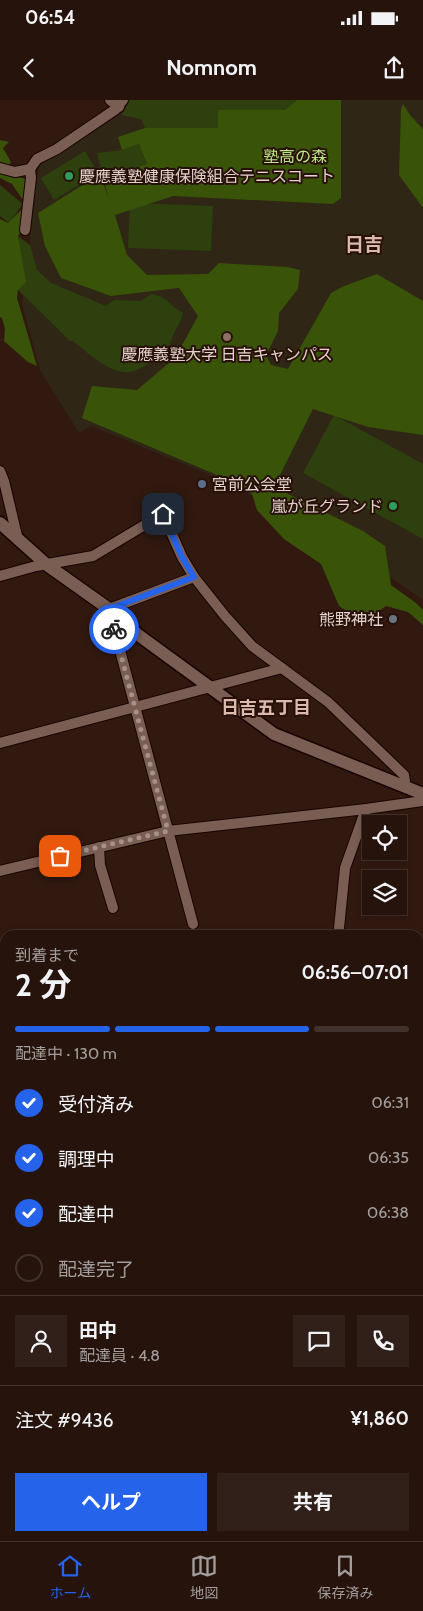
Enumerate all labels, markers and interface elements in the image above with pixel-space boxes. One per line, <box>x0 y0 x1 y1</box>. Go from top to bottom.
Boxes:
text: 06:54 <box>25 6 75 29</box>
icon: back <box>15 54 43 82</box>
text: Nomnom <box>166 54 257 81</box>
icon: share <box>380 54 408 82</box>
park label: 塾高の森 <box>263 147 327 166</box>
place label: 慶應義塾健康保険組合テニスコート <box>79 167 335 186</box>
marker: 慶應義塾健康保険組合テニスコート <box>63 170 75 182</box>
district label: 日吉 <box>345 233 383 256</box>
marker: 慶應義塾大学 日吉キャンパス <box>221 331 233 343</box>
place label: 慶應義塾大学 日吉キャンパス <box>121 345 333 364</box>
place label: 宮前公会堂 <box>212 475 292 494</box>
marker: 宮前公会堂 <box>196 478 208 490</box>
pin <box>142 493 184 535</box>
place label: 嵐が丘グランド <box>271 497 383 516</box>
icon: home <box>149 500 177 528</box>
marker: 嵐が丘グランド <box>387 500 399 512</box>
courier <box>89 604 139 654</box>
place label: 熊野神社 <box>319 610 383 629</box>
marker: 熊野神社 <box>387 613 399 625</box>
icon: bike <box>100 615 128 643</box>
district label: 日吉五丁目 <box>221 697 311 719</box>
map controls <box>362 815 407 915</box>
button: locate <box>362 815 407 860</box>
pin <box>39 835 81 877</box>
icon: bag <box>46 842 74 870</box>
button: layers <box>362 870 407 915</box>
text: 到着まで <box>15 946 79 965</box>
text: 06:56–07:01 <box>302 961 409 984</box>
text: 2 分 <box>15 965 71 1004</box>
text: 配達中 · 130 m <box>15 1044 117 1063</box>
icon: check <box>15 1089 43 1117</box>
text: 受付済み <box>58 1093 134 1116</box>
text: 06:31 <box>372 1093 409 1112</box>
icon: check <box>15 1144 43 1172</box>
text: 調理中 <box>58 1148 115 1171</box>
text: 06:35 <box>368 1148 409 1167</box>
icon: check <box>15 1199 43 1227</box>
text: 配達中 <box>58 1203 115 1226</box>
text: 06:38 <box>367 1203 409 1222</box>
text: 配達完了 <box>58 1258 134 1281</box>
button: person <box>15 1315 67 1367</box>
button: chat <box>293 1315 345 1367</box>
button: phone <box>357 1315 409 1367</box>
text: 田中 <box>79 1319 117 1342</box>
text: 配達員 · 4.8 <box>79 1346 160 1365</box>
text: ¥1,860 <box>351 1407 409 1430</box>
text: 注文 #9436 <box>15 1409 114 1432</box>
button: ヘルプ <box>15 1473 207 1531</box>
button: 共有 <box>217 1473 409 1531</box>
tab: ホーム <box>50 1552 91 1602</box>
tab: 地図 <box>190 1552 218 1602</box>
tab: 保存済み <box>317 1552 373 1602</box>

